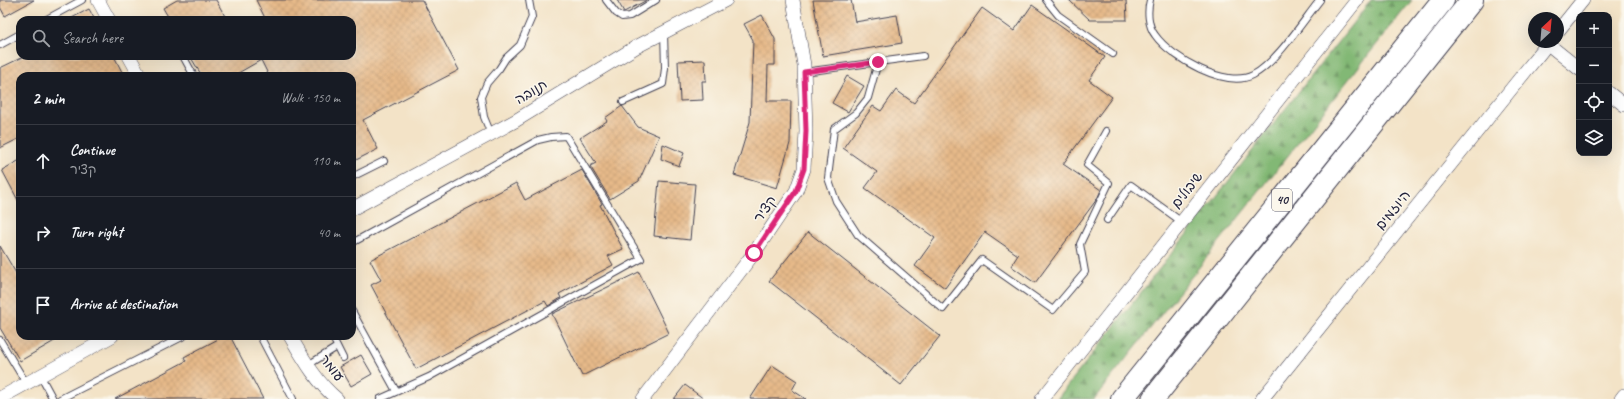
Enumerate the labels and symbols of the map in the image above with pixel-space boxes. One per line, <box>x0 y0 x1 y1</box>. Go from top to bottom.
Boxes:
north arrow <box>1528 12 1564 48</box>
route end <box>869 53 887 71</box>
street label: תנובה <box>512 76 550 108</box>
street label: שיבולים <box>1167 168 1207 212</box>
street label: היוזמים <box>1372 187 1414 233</box>
road number: 40 <box>1272 189 1292 211</box>
street label: קציר <box>750 192 780 225</box>
route start <box>745 244 763 262</box>
street label: עומר <box>316 351 348 385</box>

